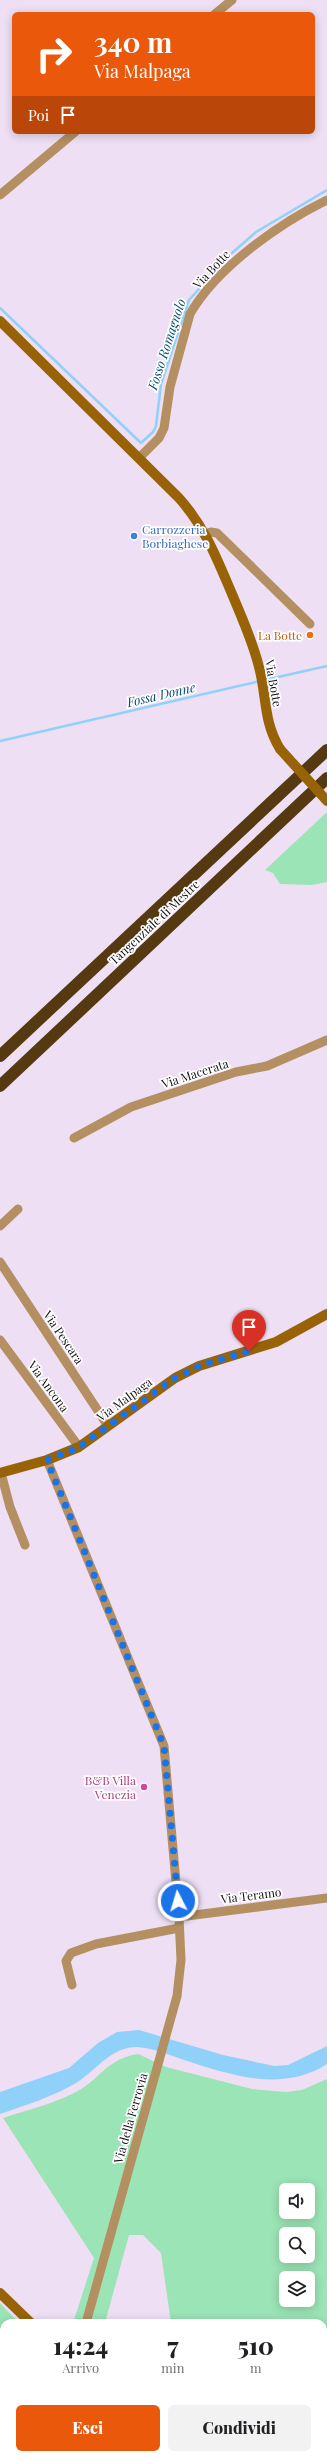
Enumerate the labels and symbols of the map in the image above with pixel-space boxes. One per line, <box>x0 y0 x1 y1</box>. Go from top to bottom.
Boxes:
street label: Via Botte <box>188 246 233 293</box>
water label: Fosso Romagnolo <box>143 296 189 393</box>
place label: Carrozzeria Borbiaghese <box>142 521 208 551</box>
marker: Carrozzeria Borbiaghese <box>129 531 139 541</box>
place label: La Botte <box>258 627 302 643</box>
marker: La Botte <box>305 630 315 640</box>
street label: Via Botte <box>262 657 286 708</box>
water label: Fossa Donne <box>124 678 197 710</box>
street label: Tangenziale di Mestre <box>105 876 203 968</box>
street label: Via Macerata <box>159 1055 230 1092</box>
street label: Via Pescara <box>40 1306 88 1367</box>
pin <box>232 1310 266 1351</box>
street label: Via Ancona <box>24 1356 73 1415</box>
street label: Via Malpaga <box>92 1374 155 1425</box>
place label: B&B Villa Venezia <box>85 1772 136 1802</box>
marker: B&B Villa Venezia <box>139 1782 149 1792</box>
position arrow <box>157 1880 199 1922</box>
street label: Via Teramo <box>219 1883 283 1907</box>
street label: Via della Ferrovia <box>109 2071 151 2166</box>

